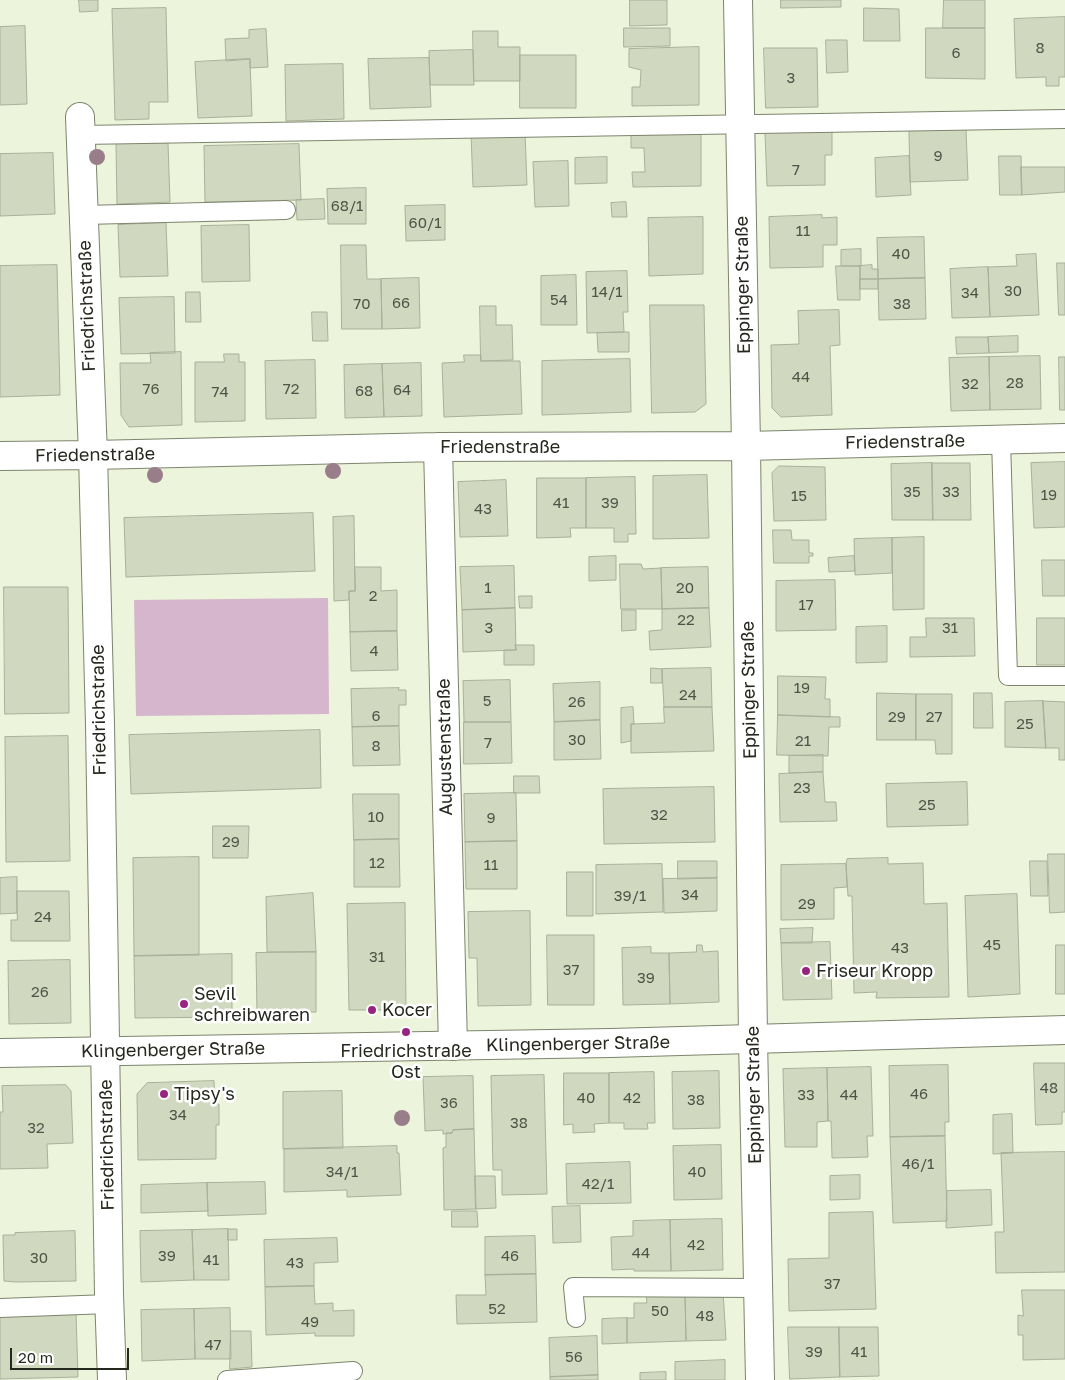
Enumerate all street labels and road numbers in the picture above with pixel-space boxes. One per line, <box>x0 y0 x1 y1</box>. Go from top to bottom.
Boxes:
street label: Eppinger Straße <box>731 216 755 354</box>
street label: Friedrichstraße <box>74 240 100 372</box>
street label: Friedenstraße <box>845 430 965 454</box>
street label: Friedenstraße <box>440 436 560 458</box>
street label: Friedenstraße <box>35 443 155 467</box>
street label: Eppinger Straße <box>737 621 761 759</box>
street label: Friedrichstraße <box>87 644 111 776</box>
street label: Augustenstraße <box>433 678 457 816</box>
street label: Eppinger Straße <box>742 1026 766 1164</box>
street label: Klingenberger Straße <box>486 1032 670 1056</box>
street label: Klingenberger Straße <box>81 1038 265 1062</box>
street label: Friedrichstraße <box>95 1079 119 1211</box>

